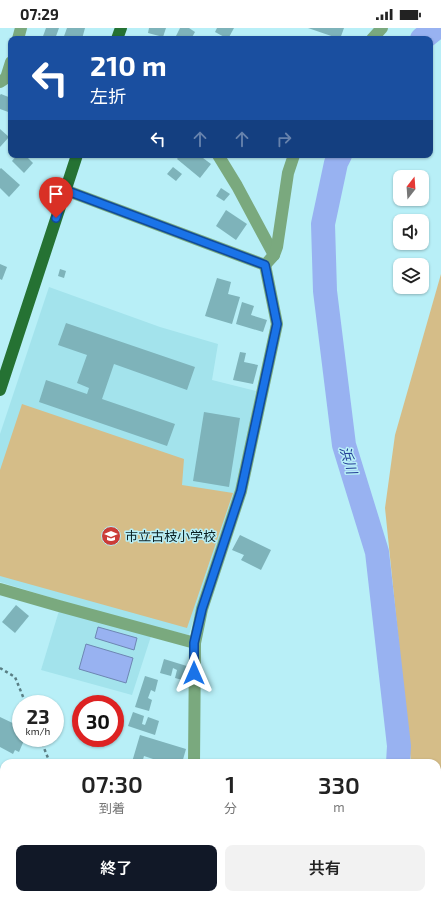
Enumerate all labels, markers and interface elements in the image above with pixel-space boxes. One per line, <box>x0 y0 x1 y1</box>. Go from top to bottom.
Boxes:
text: 07:29 <box>20 5 59 23</box>
text: 210 m <box>90 48 167 82</box>
icon: left <box>24 52 76 104</box>
text: 左折 <box>90 85 126 107</box>
icon: left <box>147 128 169 150</box>
icon: ahead <box>189 128 211 150</box>
icon: ahead <box>231 128 253 150</box>
icon: right <box>273 128 295 150</box>
north arrow <box>393 170 429 206</box>
map controls <box>393 170 429 294</box>
pin <box>39 177 73 218</box>
icon: arrive <box>45 183 67 205</box>
button: sound <box>393 214 429 250</box>
button: layers <box>393 258 429 294</box>
water label: 浜川 <box>337 444 362 478</box>
school or university icon: 市立古枝小学校 <box>100 525 122 547</box>
place label: 市立古枝小学校 <box>125 528 216 544</box>
position arrow <box>173 652 215 694</box>
speed limit sign: 30 <box>72 695 124 747</box>
text: 23 <box>27 704 49 728</box>
text: km/h <box>26 725 50 737</box>
text: 07:30 <box>81 769 143 798</box>
text: 1 <box>225 769 235 798</box>
text: 330 <box>318 770 360 799</box>
text: m <box>333 799 345 815</box>
text: 到着 <box>99 800 125 816</box>
text: 分 <box>224 800 237 816</box>
button: 終了 <box>16 845 217 891</box>
button: 共有 <box>225 845 425 891</box>

